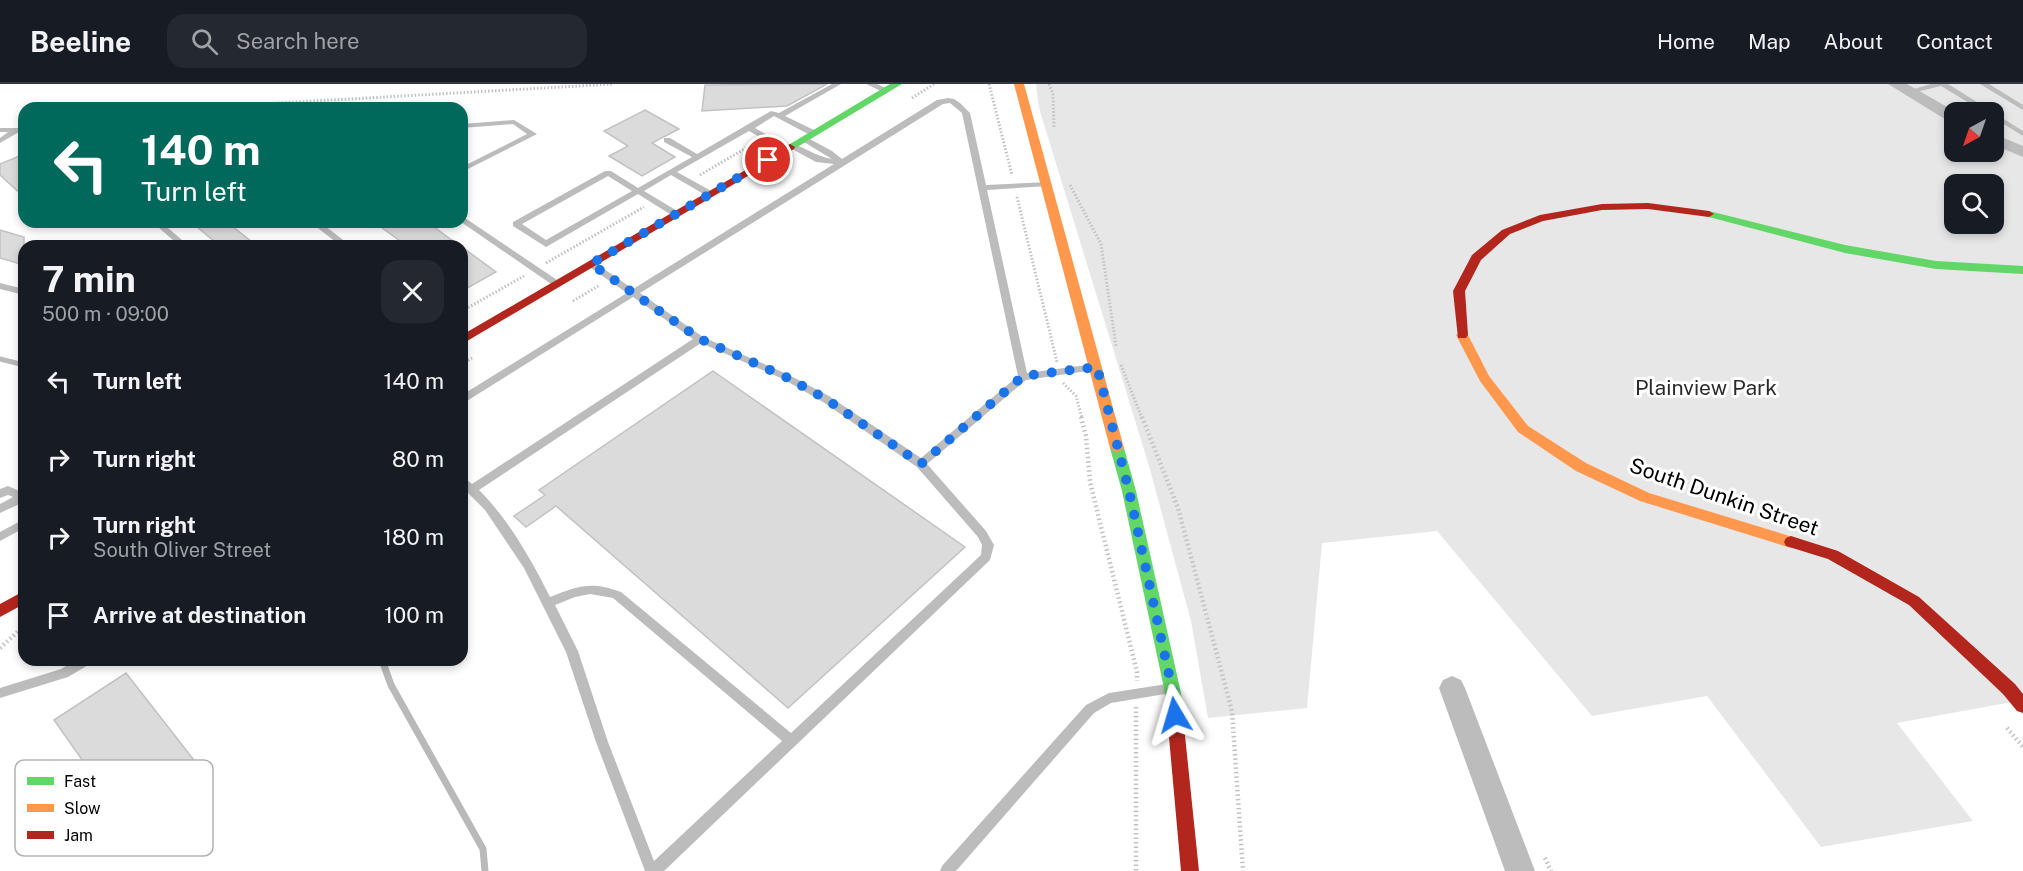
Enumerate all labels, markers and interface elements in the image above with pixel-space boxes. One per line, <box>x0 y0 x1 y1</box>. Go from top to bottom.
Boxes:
search box <box>167 14 587 68</box>
text: Beeline <box>30 25 131 58</box>
icon: search <box>188 25 221 58</box>
text: Search here <box>236 28 360 54</box>
text: Home <box>1657 29 1715 54</box>
text: Map <box>1748 29 1791 54</box>
text: About <box>1824 29 1883 54</box>
text: Contact <box>1916 29 1993 54</box>
north arrow <box>1944 102 2004 162</box>
map controls <box>1944 102 2004 234</box>
text: 140 m <box>141 125 261 174</box>
icon: left <box>42 126 120 204</box>
pin <box>742 134 793 185</box>
icon: arrive <box>751 143 784 176</box>
button: search <box>1944 174 2004 234</box>
text: Turn left <box>141 175 247 207</box>
text: 7 min <box>42 258 136 300</box>
button: close <box>381 260 444 323</box>
text: 500 m · 09:00 <box>42 302 169 326</box>
icon: left <box>42 365 75 398</box>
text: Turn left <box>93 368 182 394</box>
text: 140 m <box>383 368 444 394</box>
park label: Plainview Park <box>1635 375 1777 400</box>
icon: right <box>42 443 75 476</box>
text: Turn right <box>93 446 196 472</box>
text: 80 m <box>392 446 444 472</box>
street label: South Dunkin Street <box>1626 452 1822 541</box>
text: Turn right <box>93 512 196 538</box>
icon: right <box>42 521 75 554</box>
text: 180 m <box>383 524 444 550</box>
text: South Oliver Street <box>93 538 271 562</box>
icon: arrive <box>42 599 75 632</box>
text: Arrive at destination <box>93 602 306 628</box>
text: 100 m <box>384 602 444 628</box>
position arrow <box>1143 683 1207 747</box>
legend <box>15 760 213 856</box>
text: Fast <box>64 772 96 791</box>
text: Slow <box>64 799 101 818</box>
text: Jam <box>64 826 93 845</box>

